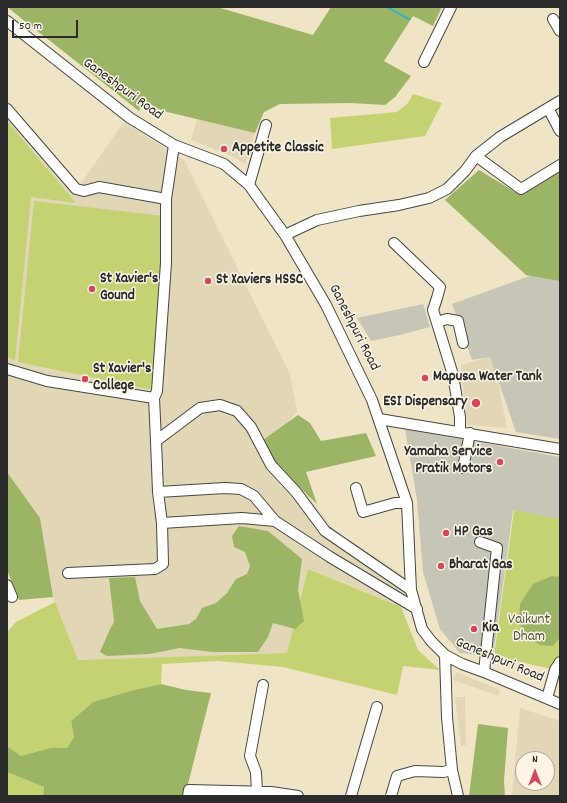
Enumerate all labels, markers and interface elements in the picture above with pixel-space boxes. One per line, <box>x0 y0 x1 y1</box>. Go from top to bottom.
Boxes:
scale bar <box>14 12 80 38</box>
text: 50 m <box>19 18 42 35</box>
street label: Ganeshpuri Road <box>78 55 166 125</box>
place label: Appetite Classic <box>232 140 324 158</box>
marker: Appetite Classic <box>219 144 229 154</box>
place label: St Xavier's Gound <box>100 271 158 306</box>
place label: St Xaviers HSSC <box>216 272 303 290</box>
marker: St Xaviers HSSC <box>203 276 213 286</box>
street label: Ganeshpuri Road <box>324 282 382 374</box>
marker: St Xavier's Gound <box>87 284 97 294</box>
place label: St Xavier's College <box>93 361 151 396</box>
place label: Mapusa Water Tank <box>433 369 542 387</box>
marker: Mapusa Water Tank <box>420 373 430 383</box>
marker: St Xavier's College <box>80 374 90 384</box>
place label: ESI Dispensary <box>383 394 467 412</box>
marker: ESI Dispensary <box>470 397 482 409</box>
place label: Yamaha Service Pratik Motors <box>404 444 492 479</box>
marker: Yamaha Service Pratik Motors <box>495 457 505 467</box>
place label: HP Gas <box>454 524 493 542</box>
marker: HP Gas <box>441 528 451 538</box>
place label: Bharat Gas <box>449 557 513 575</box>
marker: Bharat Gas <box>436 561 446 571</box>
park label: Vaikunt Dham <box>508 612 550 647</box>
place label: Kia <box>482 620 499 638</box>
marker: Kia <box>469 624 479 634</box>
street label: Ganeshpuri Road <box>452 634 546 688</box>
north arrow <box>515 751 555 791</box>
text: N <box>532 752 538 768</box>

